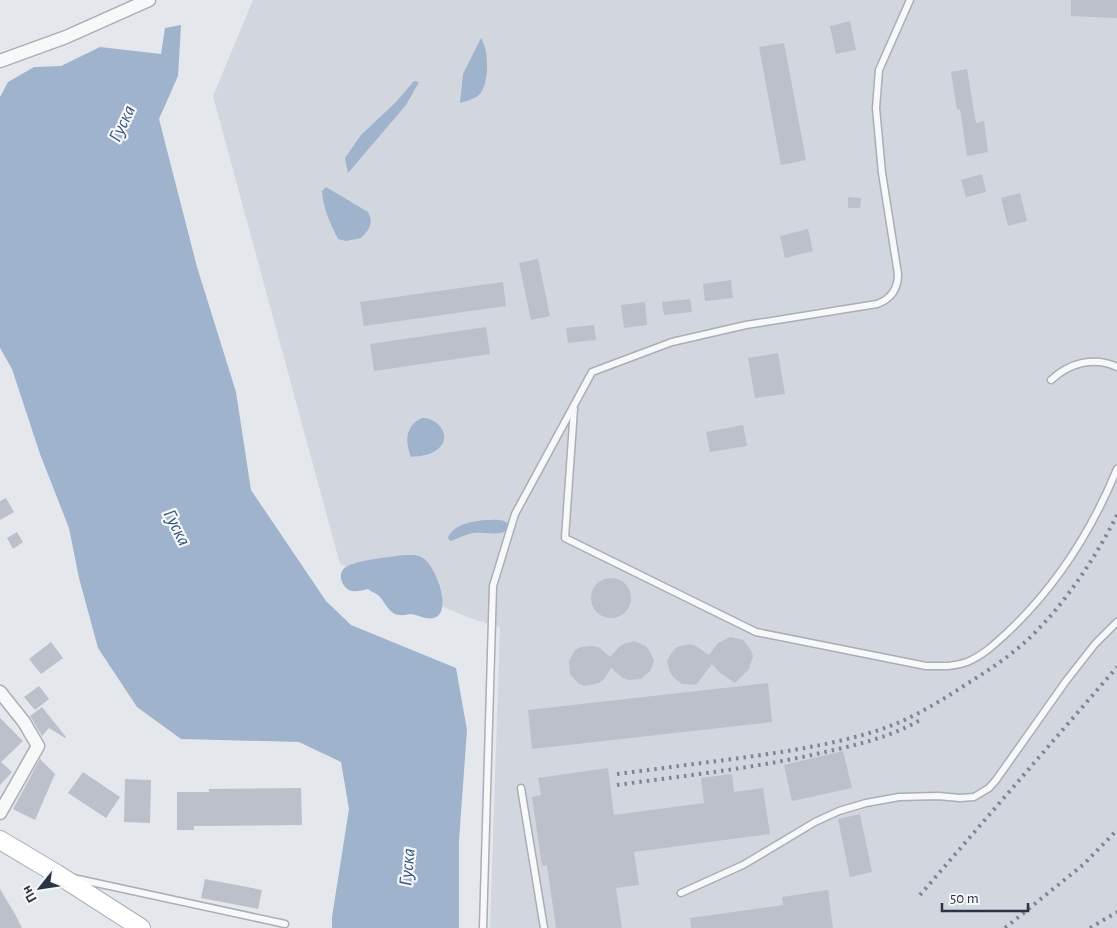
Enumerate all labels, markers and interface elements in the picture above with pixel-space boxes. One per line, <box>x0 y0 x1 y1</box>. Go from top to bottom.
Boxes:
water label: Гуска <box>106 102 139 145</box>
water label: Гуска <box>160 506 194 549</box>
water label: Гуска <box>396 847 419 887</box>
north arrow <box>15 863 65 913</box>
scale bar <box>942 880 1028 912</box>
text: Пн <box>19 883 40 905</box>
text: 50 m <box>950 891 979 906</box>

